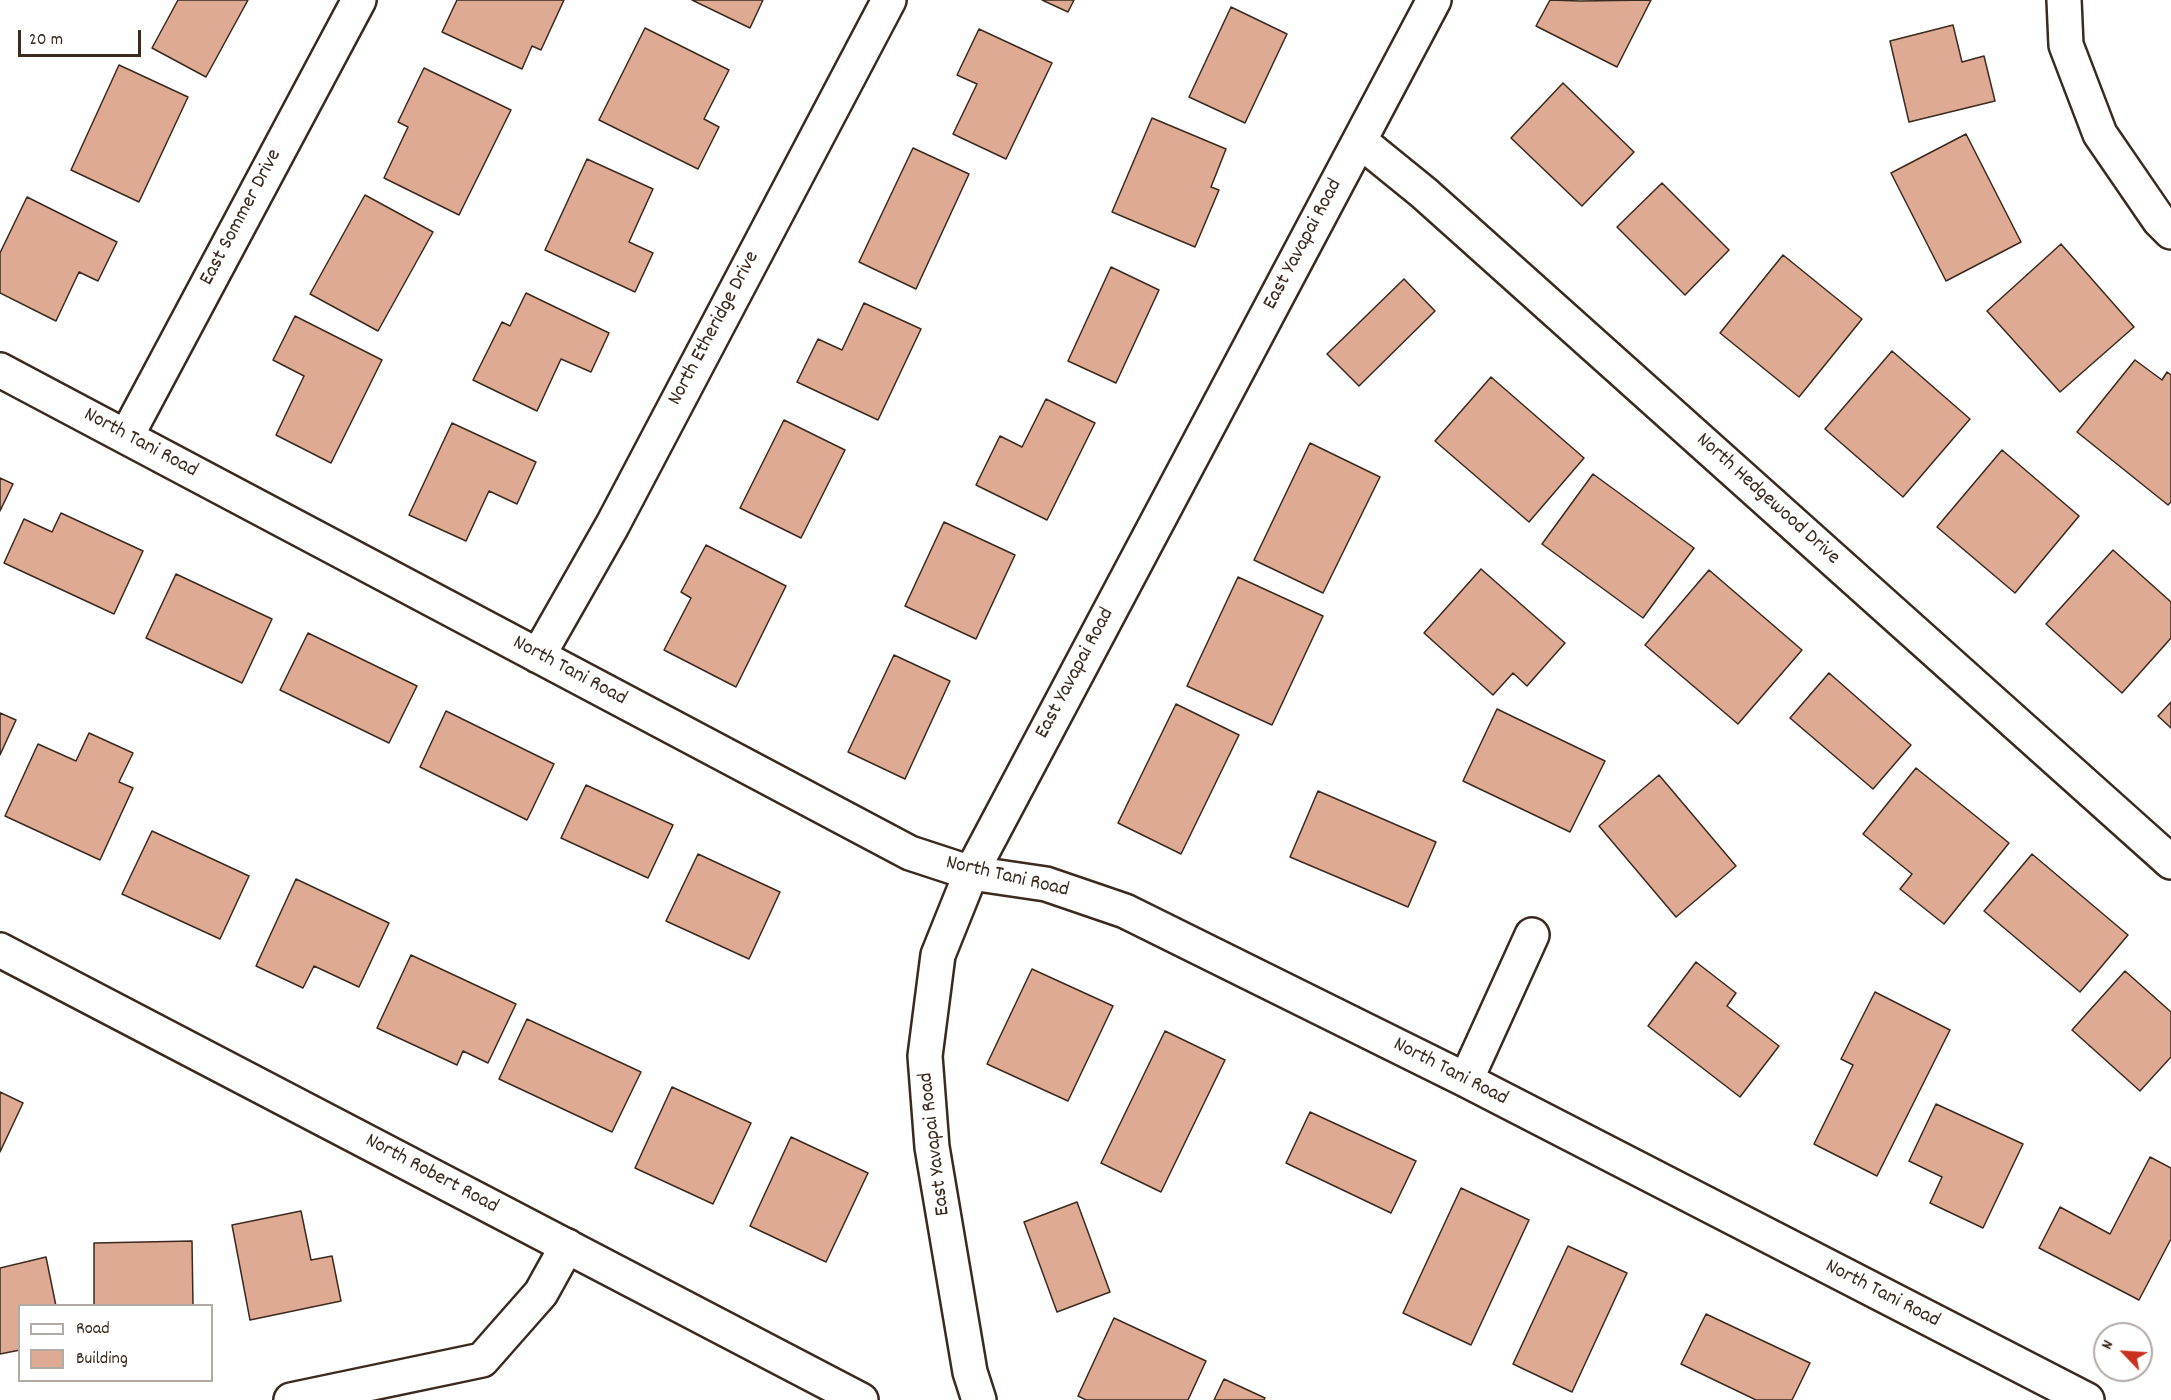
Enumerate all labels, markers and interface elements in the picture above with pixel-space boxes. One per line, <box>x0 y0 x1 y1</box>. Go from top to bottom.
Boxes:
scale bar <box>21 18 144 56</box>
text: 20 m <box>29 28 63 53</box>
street label: East Sommer Drive <box>196 146 288 290</box>
street label: East Yavapai Road <box>1259 175 1349 315</box>
street label: North Etheridge Drive <box>664 248 766 410</box>
street label: North Tani Road <box>79 403 201 485</box>
street label: North Hedgewood Drive <box>1690 429 1844 571</box>
street label: East Yavapai Road <box>1031 604 1121 744</box>
street label: North Tani Road <box>508 631 630 713</box>
street label: North Tani Road <box>943 852 1071 904</box>
street label: North Tani Road <box>1388 1033 1512 1113</box>
street label: East Yavapai Road <box>915 1071 957 1217</box>
street label: North Robert Road <box>360 1129 502 1221</box>
street label: North Tani Road <box>1820 1255 1944 1335</box>
legend <box>18 1304 213 1382</box>
text: Road <box>76 1317 110 1342</box>
north arrow <box>2093 1322 2153 1382</box>
text: N <box>2096 1337 2120 1353</box>
text: Building <box>76 1347 128 1372</box>

